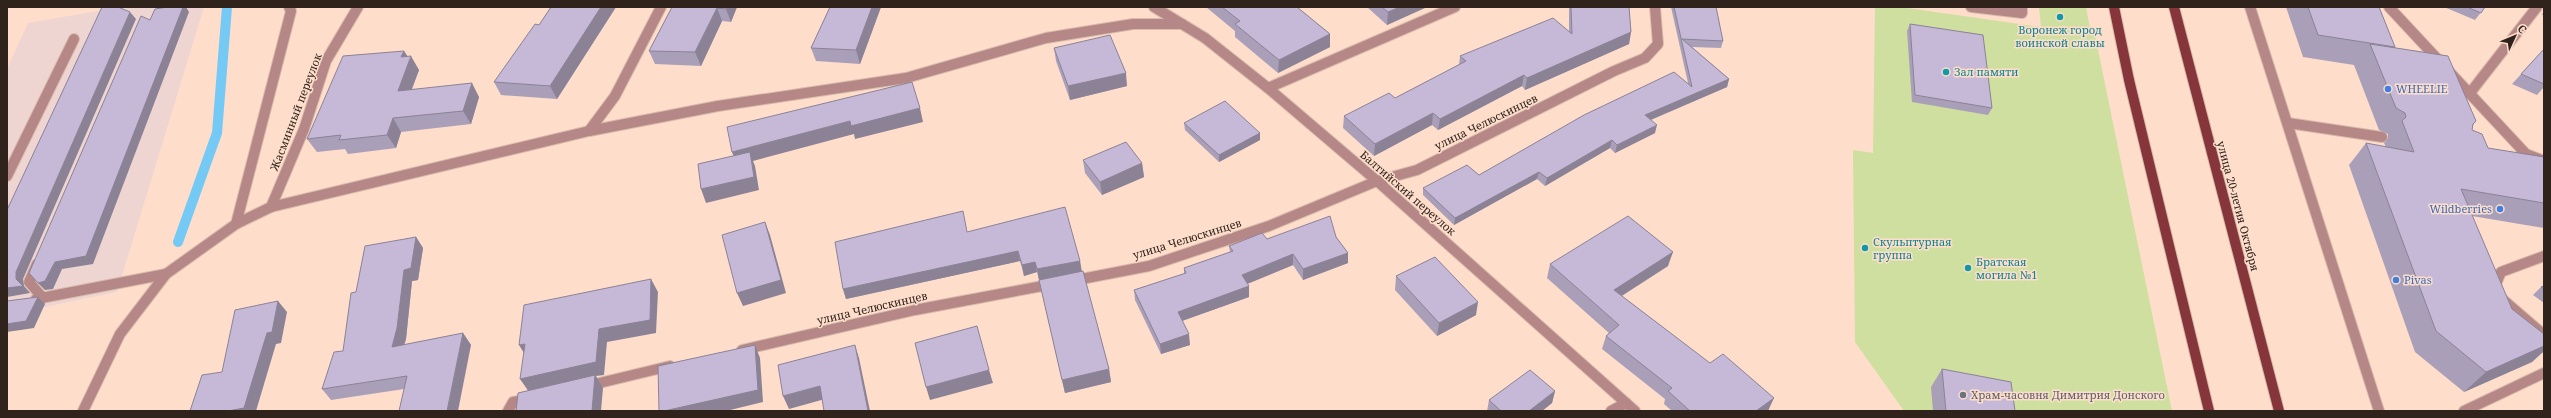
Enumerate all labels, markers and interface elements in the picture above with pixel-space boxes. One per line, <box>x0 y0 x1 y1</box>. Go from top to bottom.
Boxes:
marker: Воронеж город воинской славы <box>2055 12 2065 22</box>
north arrow <box>2495 16 2535 56</box>
text: С <box>2515 21 2530 37</box>
place label: Воронеж город воинской славы <box>2015 22 2105 50</box>
street label: Жасминный переулок <box>266 50 325 174</box>
place label: Зал памяти <box>1954 64 2019 79</box>
marker: Зал памяти <box>1941 67 1951 77</box>
place label: WHEELIE <box>2396 81 2448 96</box>
marker: WHEELIE <box>2383 84 2393 94</box>
street label: улица Челюскинцев <box>1432 90 1540 153</box>
street label: улица 20-летия Октября <box>2214 139 2263 273</box>
street label: Балтийский переулок <box>1357 147 1460 239</box>
place label: Wildberries <box>2429 201 2492 216</box>
marker: Wildberries <box>2495 204 2505 214</box>
street label: улица Челюскинцев <box>1131 215 1243 262</box>
place label: Скульптурная группа <box>1873 234 1951 262</box>
marker: Скульптурная группа <box>1860 243 1870 253</box>
place label: Братская могила №1 <box>1976 254 2037 282</box>
marker: Братская могила №1 <box>1963 263 1973 273</box>
place label: Pivas <box>2404 272 2432 287</box>
marker: Pivas <box>2391 275 2401 285</box>
street label: улица Челюскинцев <box>815 288 929 328</box>
place label: Храм-часовня Димитрия Донского <box>1971 387 2165 402</box>
marker: Храм-часовня Димитрия Донского <box>1958 390 1968 400</box>

